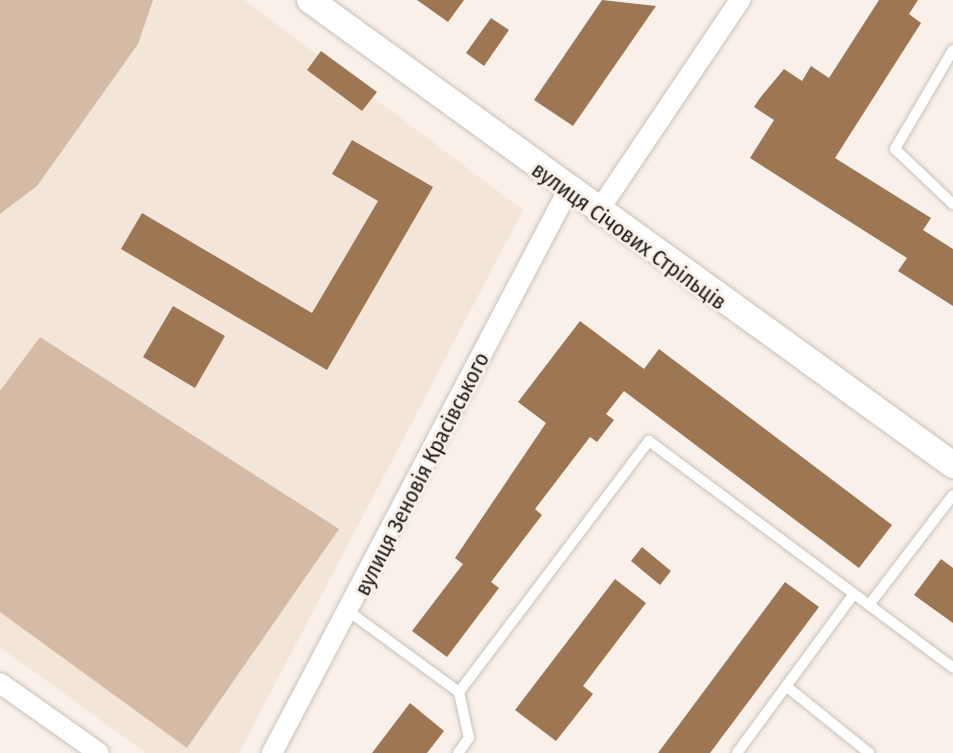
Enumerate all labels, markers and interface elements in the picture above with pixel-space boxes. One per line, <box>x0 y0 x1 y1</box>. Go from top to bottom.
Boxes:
street label: вулиця Січових Стрільців <box>527 157 731 315</box>
street label: вулиця Зеновія Красівського <box>349 348 495 600</box>

